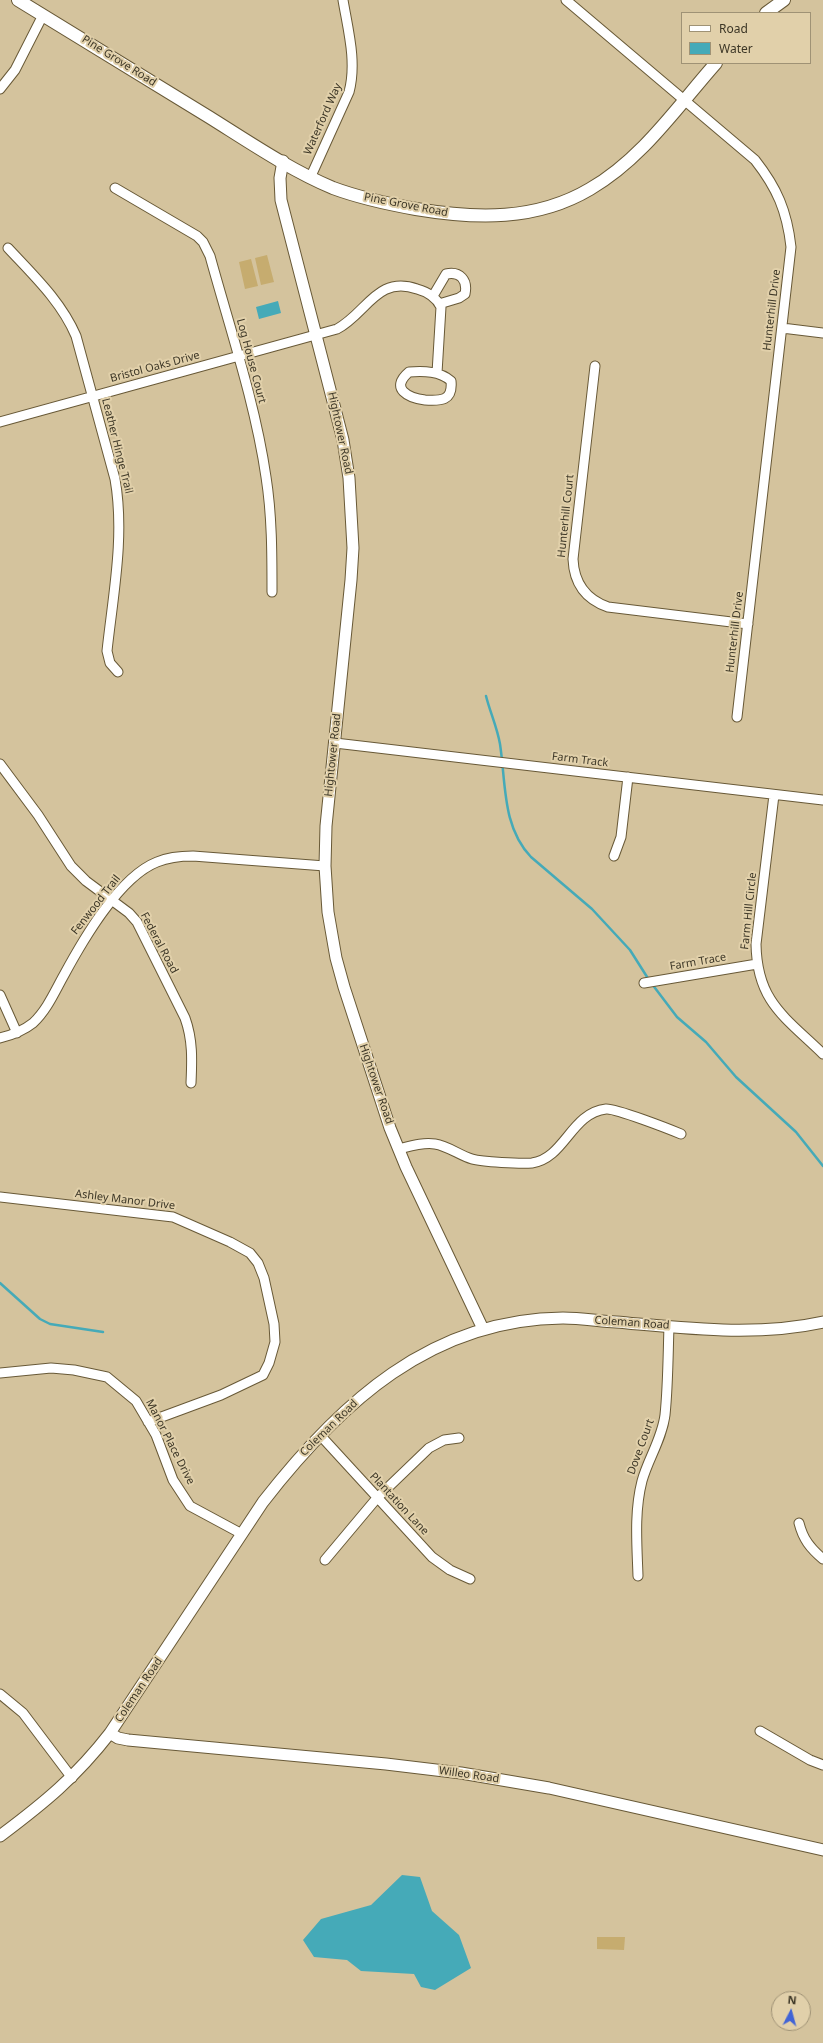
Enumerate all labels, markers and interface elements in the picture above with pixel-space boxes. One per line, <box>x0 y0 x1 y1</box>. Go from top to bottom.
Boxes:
legend <box>681 12 811 64</box>
text: Road <box>719 20 748 37</box>
street label: Pine Grove Road <box>79 33 159 89</box>
text: Water <box>719 40 753 57</box>
street label: Waterford Way <box>301 81 345 157</box>
street label: Pine Grove Road <box>363 190 449 220</box>
street label: Hunterhill Drive <box>760 269 784 351</box>
street label: Log House Court <box>233 317 269 405</box>
street label: Bristol Oaks Drive <box>109 349 201 385</box>
street label: Hightower Road <box>325 391 355 475</box>
street label: Leather Hinge Trail <box>99 397 135 495</box>
street label: Hunterhill Court <box>555 474 577 558</box>
street label: Hunterhill Drive <box>723 591 747 673</box>
street label: Hightower Road <box>322 713 344 797</box>
street label: Farm Track <box>551 750 609 770</box>
street label: Farm Hill Circle <box>738 872 760 950</box>
street label: Fenwood Trail <box>69 873 123 937</box>
street label: Federal Road <box>137 910 181 976</box>
street label: Farm Trace <box>669 951 727 973</box>
street label: Hightower Road <box>356 1042 396 1126</box>
street label: Ashley Manor Drive <box>74 1187 176 1213</box>
street label: Coleman Road <box>594 1314 670 1332</box>
street label: Manor Place Drive <box>143 1397 197 1487</box>
street label: Coleman Road <box>297 1397 361 1459</box>
street label: Dove Court <box>625 1417 657 1477</box>
street label: Plantation Lane <box>367 1470 431 1538</box>
street label: Coleman Road <box>113 1655 165 1725</box>
street label: Willeo Road <box>438 1764 500 1786</box>
north arrow <box>771 1991 811 2031</box>
text: N <box>787 1992 797 2007</box>

